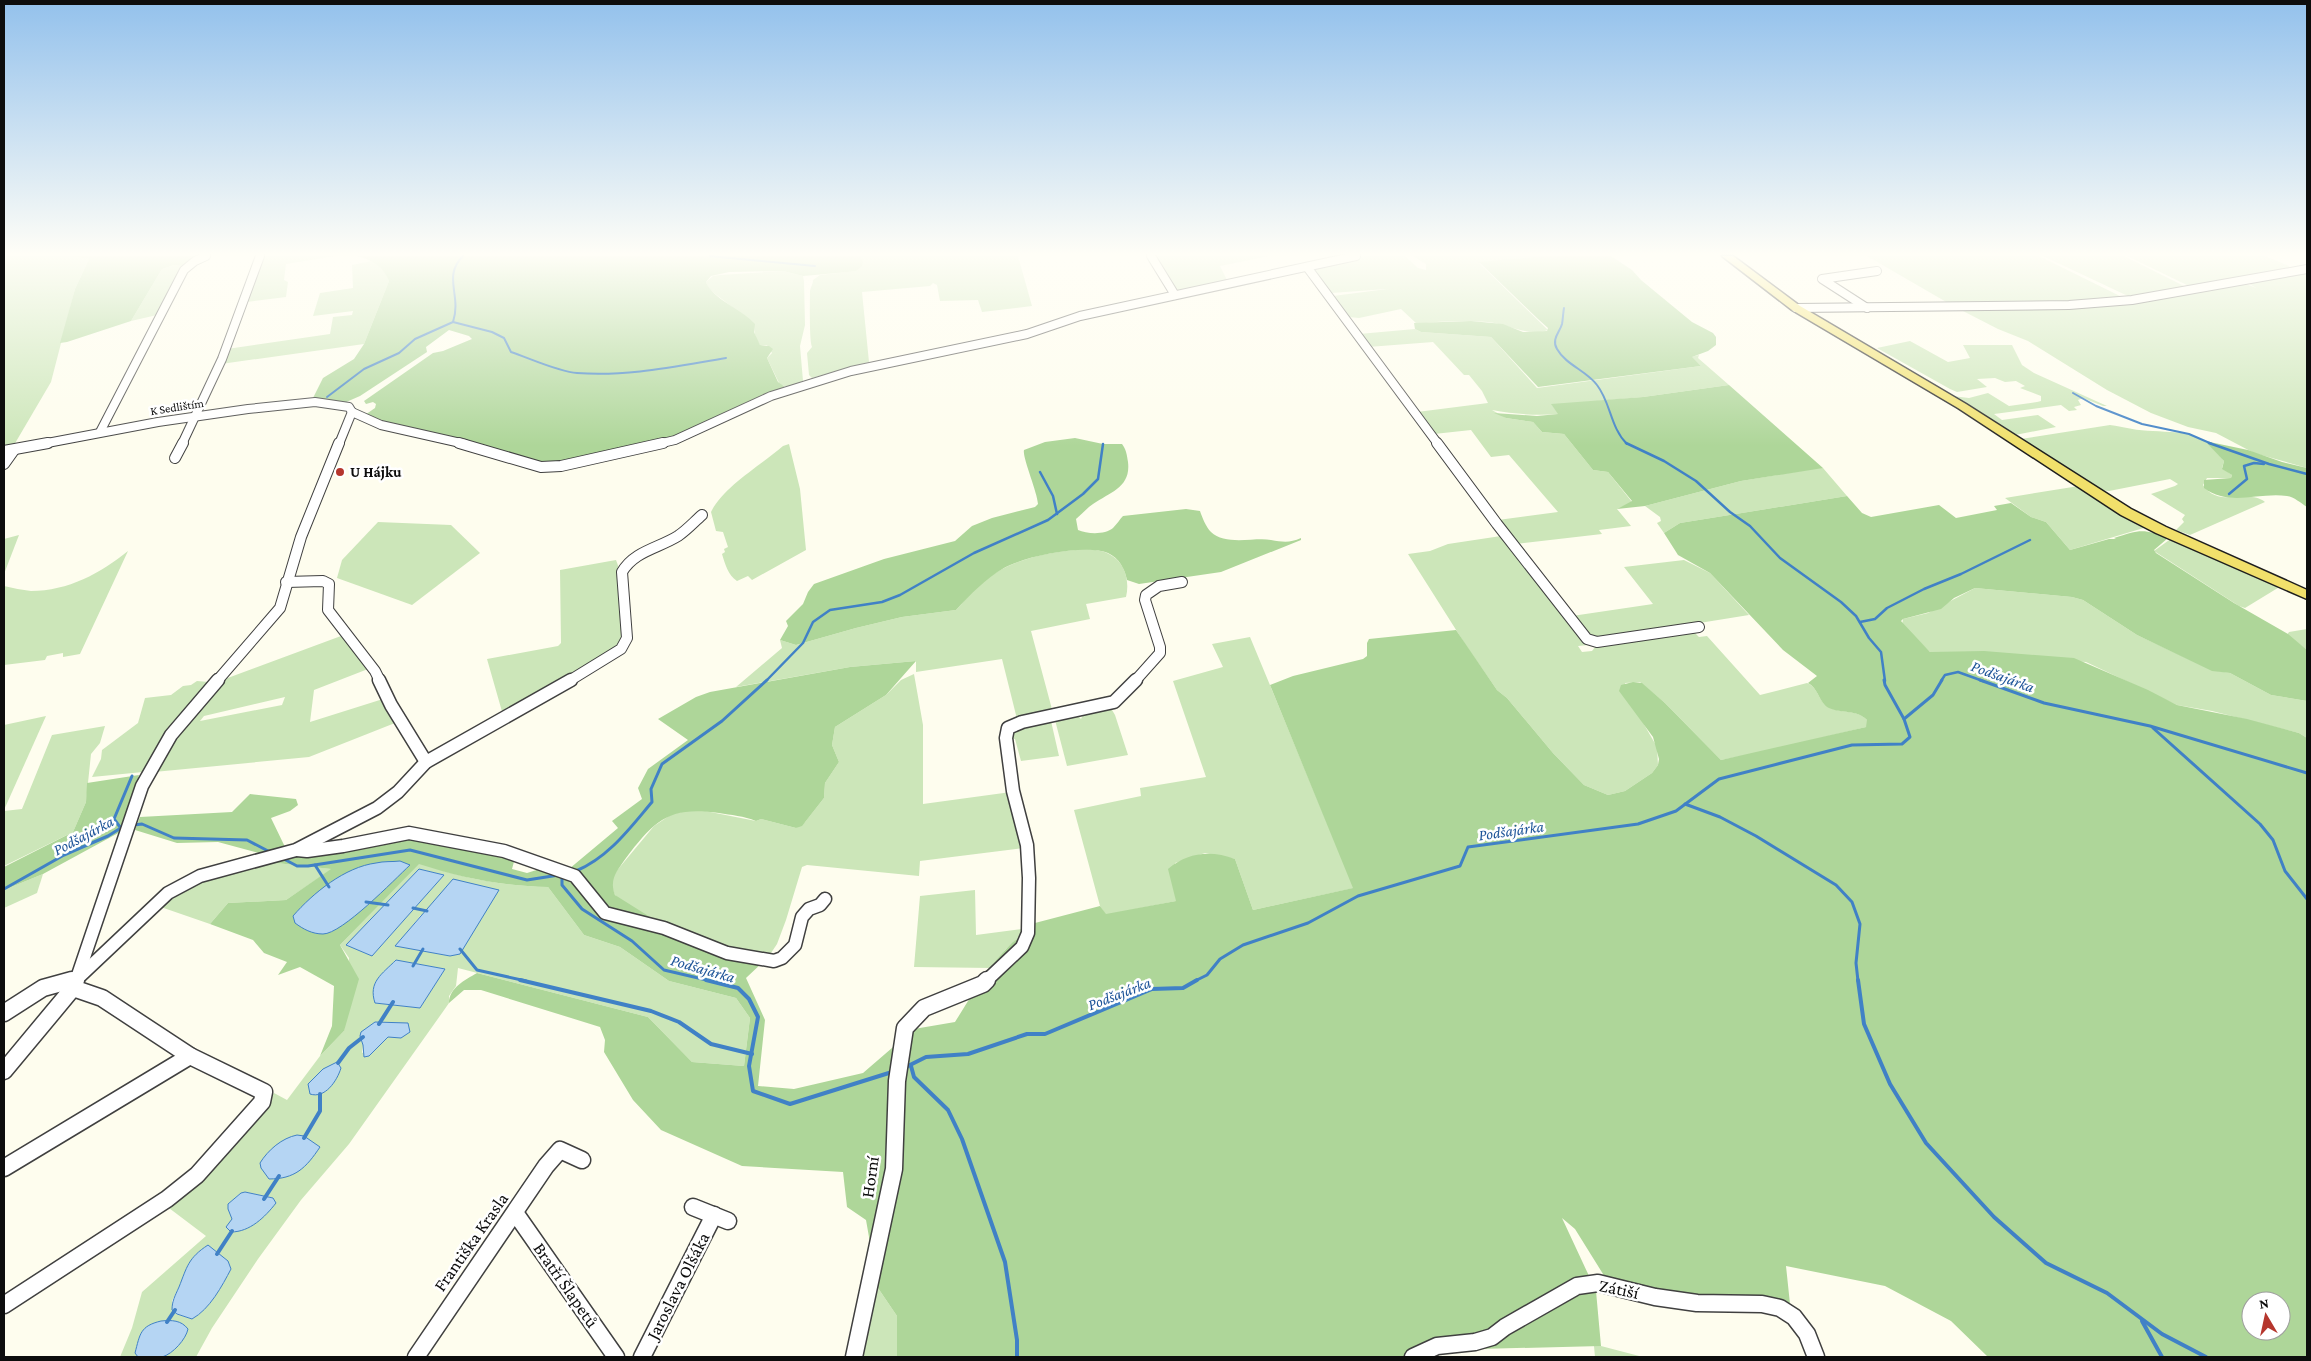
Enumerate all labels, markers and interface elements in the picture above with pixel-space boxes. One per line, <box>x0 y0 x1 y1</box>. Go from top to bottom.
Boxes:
street label: K Sedlištím <box>149 396 205 418</box>
place label: U Hájku <box>350 464 402 481</box>
marker: U Hájku <box>334 466 346 478</box>
water label: Podšajárka <box>1969 657 2037 697</box>
water label: Podšajárka <box>50 812 117 859</box>
water label: Podšajárka <box>1477 817 1546 844</box>
water label: Podšajárka <box>669 951 737 987</box>
water label: Podšajárka <box>1085 974 1154 1014</box>
street label: Horní <box>857 1154 883 1199</box>
street label: Františka Krasla <box>430 1189 512 1295</box>
street label: Jaroslava Olšáka <box>641 1229 714 1345</box>
street label: Bratří Šlapetů <box>529 1239 603 1332</box>
street label: Zátiší <box>1597 1275 1642 1303</box>
north arrow <box>2241 1291 2291 1341</box>
text: N <box>2258 1294 2270 1312</box>

